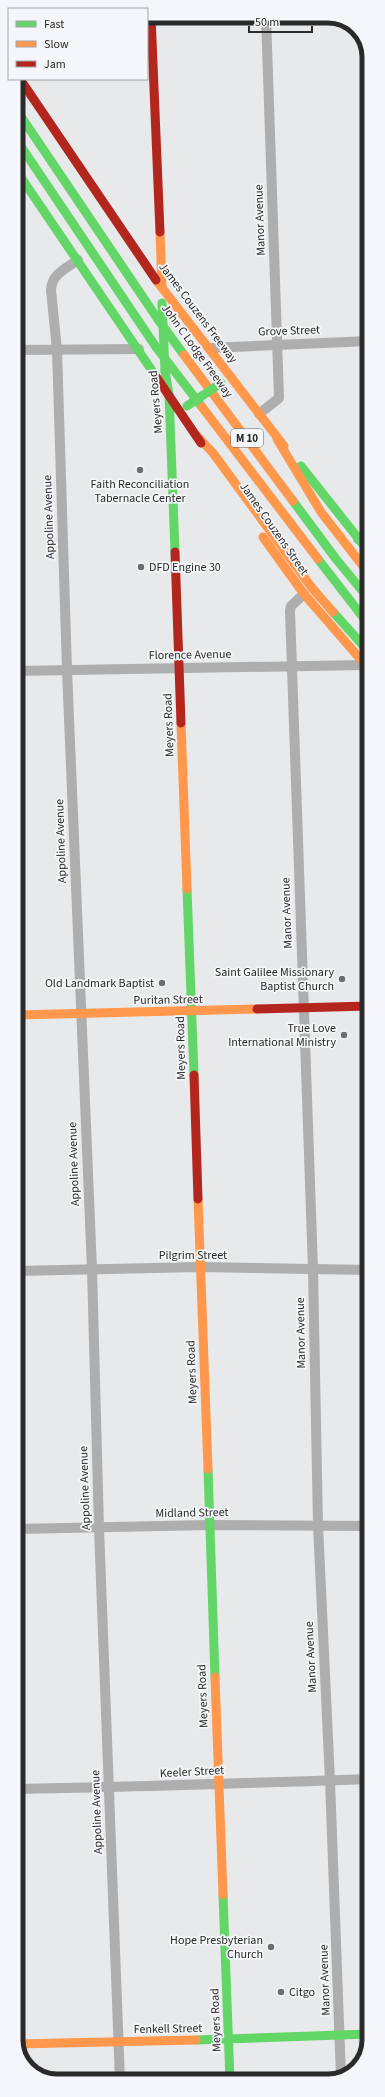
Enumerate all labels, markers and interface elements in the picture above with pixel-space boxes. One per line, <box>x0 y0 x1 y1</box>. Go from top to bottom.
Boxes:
legend <box>8 8 148 80</box>
scale bar <box>249 8 312 34</box>
text: 50 m <box>255 14 279 31</box>
text: Fast <box>44 16 64 33</box>
text: Slow <box>44 36 69 53</box>
text: Jam <box>44 56 66 73</box>
street label: Manor Avenue <box>250 184 270 256</box>
street label: James Couzens Freeway <box>155 259 242 367</box>
street label: John C Lodge Freeway <box>157 301 237 402</box>
street label: Grove Street <box>258 321 320 341</box>
street label: Meyers Road <box>145 370 167 434</box>
road number: M 10 <box>231 429 263 447</box>
marker: Faith Reconciliation Tabernacle Center <box>135 465 145 475</box>
street label: Appoline Avenue <box>39 475 59 559</box>
place label: Faith Reconciliation Tabernacle Center <box>91 476 189 507</box>
street label: James Couzens Street <box>235 479 313 579</box>
place label: DFD Engine 30 <box>149 559 221 576</box>
marker: DFD Engine 30 <box>136 562 146 572</box>
street label: Florence Avenue <box>149 646 231 664</box>
street label: Meyers Road <box>159 693 179 757</box>
street label: Appoline Avenue <box>51 799 71 883</box>
street label: Manor Avenue <box>277 877 297 949</box>
place label: Saint Galilee Missionary Baptist Church <box>215 964 334 995</box>
marker: Saint Galilee Missionary Baptist Church <box>337 974 347 984</box>
place label: Old Landmark Baptist <box>45 975 154 992</box>
marker: Old Landmark Baptist <box>157 978 167 988</box>
street label: Puritan Street <box>133 991 203 1009</box>
street label: Meyers Road <box>172 1016 190 1080</box>
place label: True Love International Ministry <box>228 1020 336 1051</box>
marker: True Love International Ministry <box>339 1030 349 1040</box>
street label: Appoline Avenue <box>64 1122 84 1206</box>
street label: Pilgrim Street <box>159 1247 227 1264</box>
street label: Manor Avenue <box>292 1297 310 1369</box>
street label: Meyers Road <box>182 1340 202 1404</box>
street label: Appoline Avenue <box>75 1446 95 1530</box>
street label: Midland Street <box>155 1504 229 1522</box>
street label: Manor Avenue <box>301 1621 321 1693</box>
street label: Meyers Road <box>193 1664 213 1728</box>
street label: Keeler Street <box>159 1762 225 1782</box>
street label: Appoline Avenue <box>87 1770 107 1854</box>
place label: Hope Presbyterian Church <box>170 1932 263 1963</box>
marker: Hope Presbyterian Church <box>266 1942 276 1952</box>
street label: Manor Avenue <box>315 1944 335 2016</box>
place label: Citgo <box>289 1984 315 2001</box>
marker: Citgo <box>276 1987 286 1997</box>
street label: Meyers Road <box>206 1988 226 2052</box>
street label: Fenkell Street <box>134 2020 202 2038</box>

